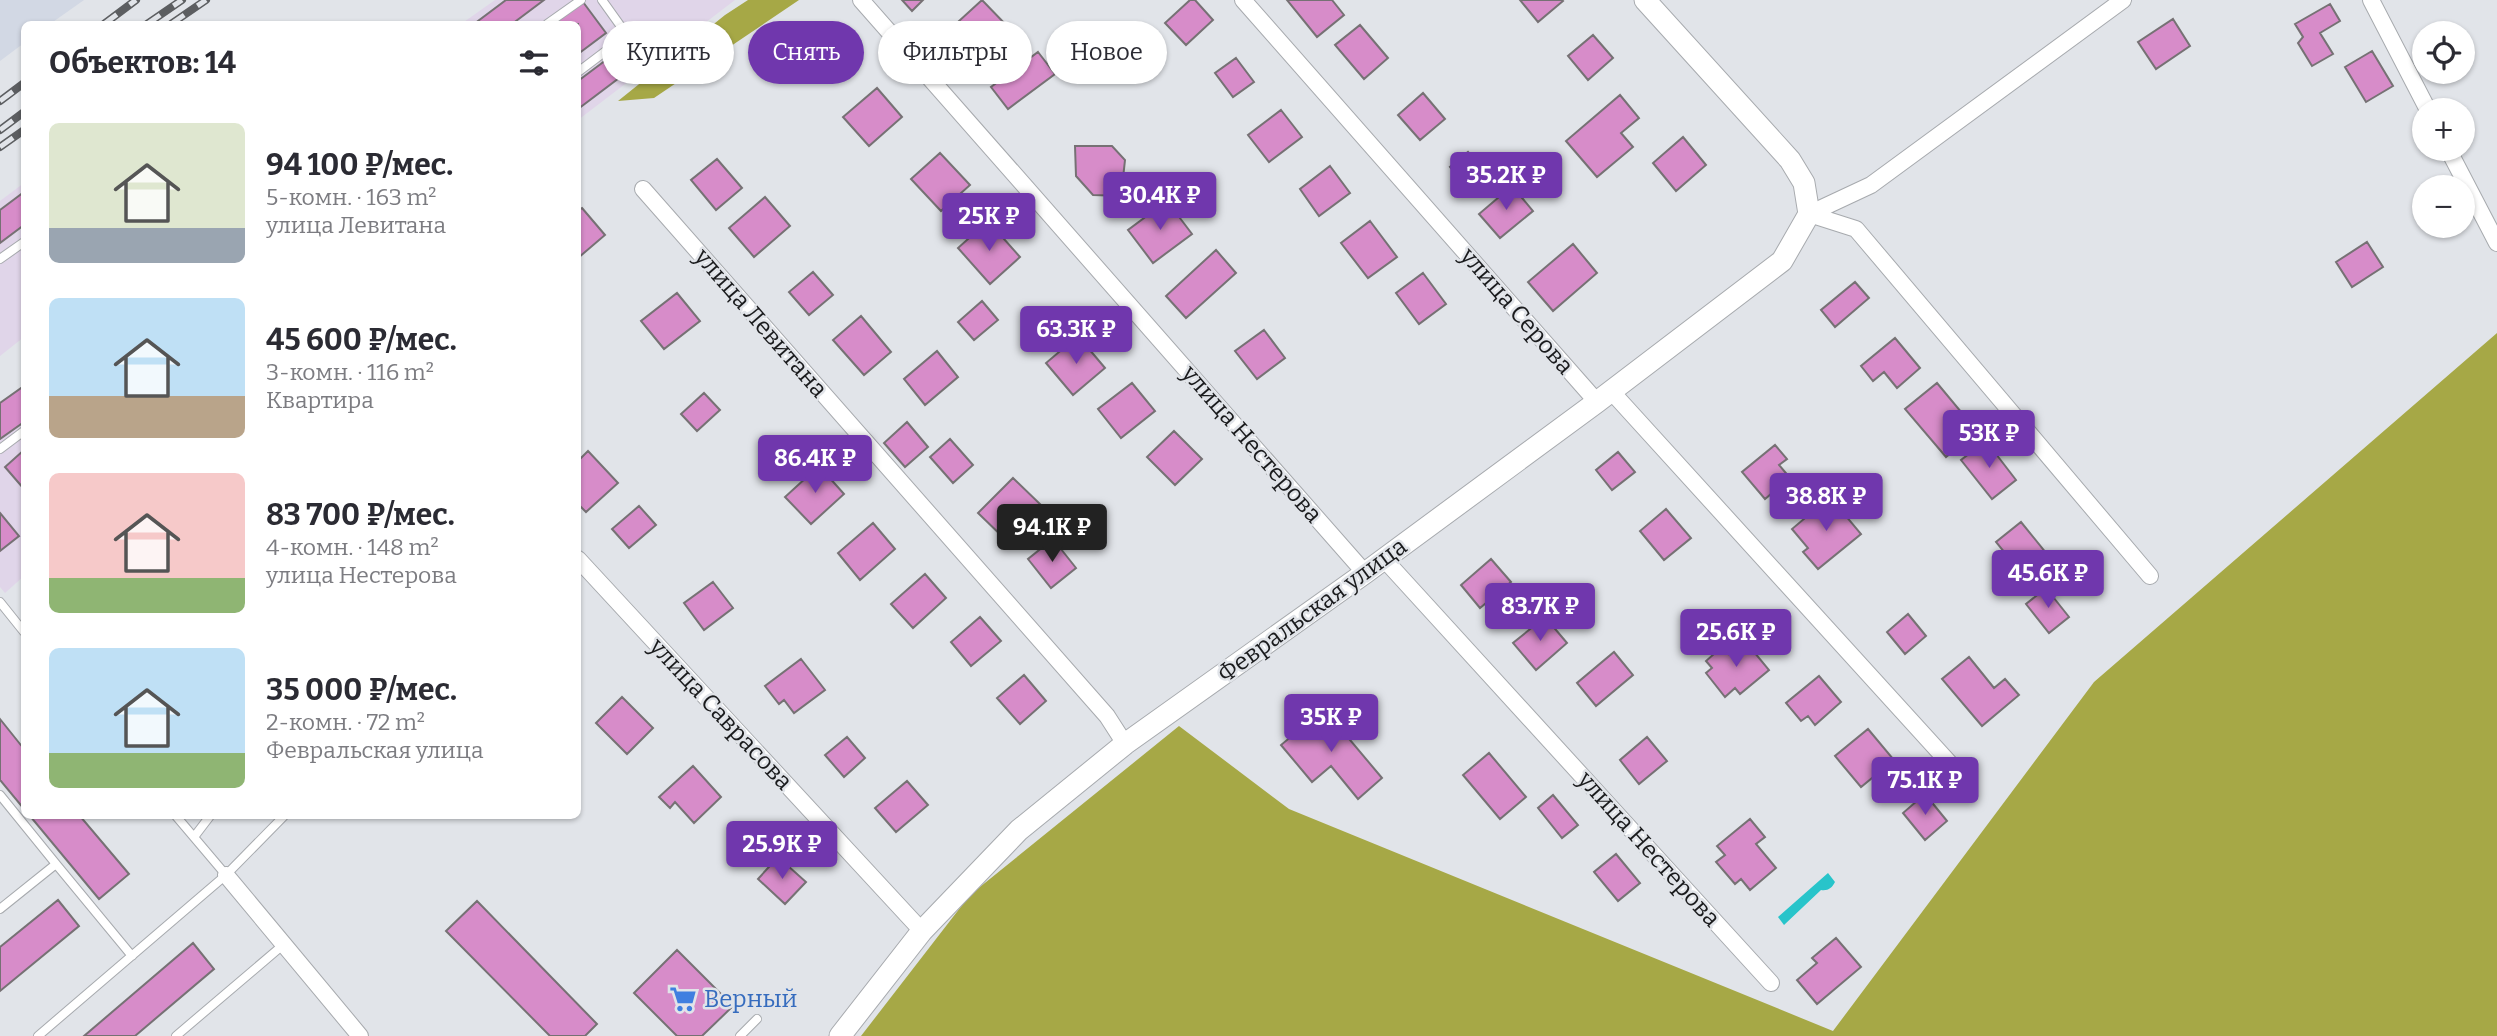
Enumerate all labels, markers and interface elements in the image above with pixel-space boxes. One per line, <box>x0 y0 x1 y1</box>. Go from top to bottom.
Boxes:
chip: Купить <box>602 21 734 84</box>
chip: Снять <box>748 21 864 84</box>
chip: Фильтры <box>878 21 1032 84</box>
chip: Новое <box>1046 21 1167 84</box>
map controls <box>2412 21 2475 238</box>
button: locate <box>2412 21 2475 84</box>
icon: filters <box>515 44 553 82</box>
text: Объектов: 14 <box>49 45 236 81</box>
button: + <box>2412 98 2475 161</box>
text: 94 100 ₽/мес. <box>266 147 453 183</box>
icon: home <box>105 151 189 235</box>
pin: 35.2K ₽ <box>1441 152 1571 212</box>
text: 35.2K ₽ <box>1466 161 1546 189</box>
pin: 30.4K ₽ <box>1095 173 1225 232</box>
button: − <box>2412 175 2475 238</box>
text: 30.4K ₽ <box>1119 181 1201 209</box>
text: 5-комн. · 163 m² <box>266 183 437 211</box>
pin: 25K ₽ <box>940 194 1038 253</box>
text: 25K ₽ <box>958 202 1020 230</box>
text: улица Левитана <box>266 211 446 239</box>
street label: улица Серова <box>1454 241 1580 380</box>
street label: улица Левитана <box>688 242 833 403</box>
pin: 63.3K ₽ <box>1011 306 1141 366</box>
text: 63.3K ₽ <box>1036 315 1116 343</box>
text: 45 600 ₽/мес. <box>266 322 457 358</box>
icon: home <box>105 326 189 410</box>
text: 3-комн. · 116 m² <box>266 358 434 386</box>
street label: улица Нестерова <box>1175 359 1328 528</box>
text: Квартира <box>266 386 374 414</box>
pin: 53K ₽ <box>1940 410 2038 470</box>
text: 53K ₽ <box>1959 419 2019 447</box>
pin: 86.4K ₽ <box>750 435 880 495</box>
text: 86.4K ₽ <box>774 444 856 472</box>
pin: 38.8K ₽ <box>1761 474 1891 533</box>
text: 38.8K ₽ <box>1786 482 1866 510</box>
text: 83 700 ₽/мес. <box>266 497 455 533</box>
icon: home <box>105 501 189 585</box>
pin: 94.1K ₽ <box>987 504 1117 564</box>
text: 94.1K ₽ <box>1013 513 1091 541</box>
street label: Февральская улица <box>1212 532 1412 688</box>
text: 4-комн. · 148 m² <box>266 533 439 561</box>
pin: 45.6K ₽ <box>1983 550 2113 610</box>
text: 45.6K ₽ <box>2008 559 2088 587</box>
text: улица Нестерова <box>266 561 457 589</box>
pin: 83.7K ₽ <box>1475 584 1605 643</box>
text: 83.7K ₽ <box>1501 592 1579 620</box>
pin: 25.6K ₽ <box>1671 610 1801 669</box>
text: 25.6K ₽ <box>1696 618 1776 646</box>
street label: улица Саврасова <box>643 632 798 796</box>
text: 35 000 ₽/мес. <box>266 672 457 708</box>
icon: home <box>105 676 189 760</box>
pin: 35K ₽ <box>1282 694 1380 754</box>
text: 35K ₽ <box>1300 703 1362 731</box>
text: 2-комн. · 72 m² <box>266 708 425 736</box>
text: Февральская улица <box>266 736 484 764</box>
pin: 75.1K ₽ <box>1860 758 1990 817</box>
street label: улица Нестерова <box>1571 765 1726 932</box>
text: 75.1K ₽ <box>1888 766 1962 794</box>
pin: 25.9K ₽ <box>717 822 847 881</box>
text: 25.9K ₽ <box>742 830 822 858</box>
supermarket icon: Верный <box>668 984 698 1014</box>
place label: Верный <box>704 985 797 1013</box>

